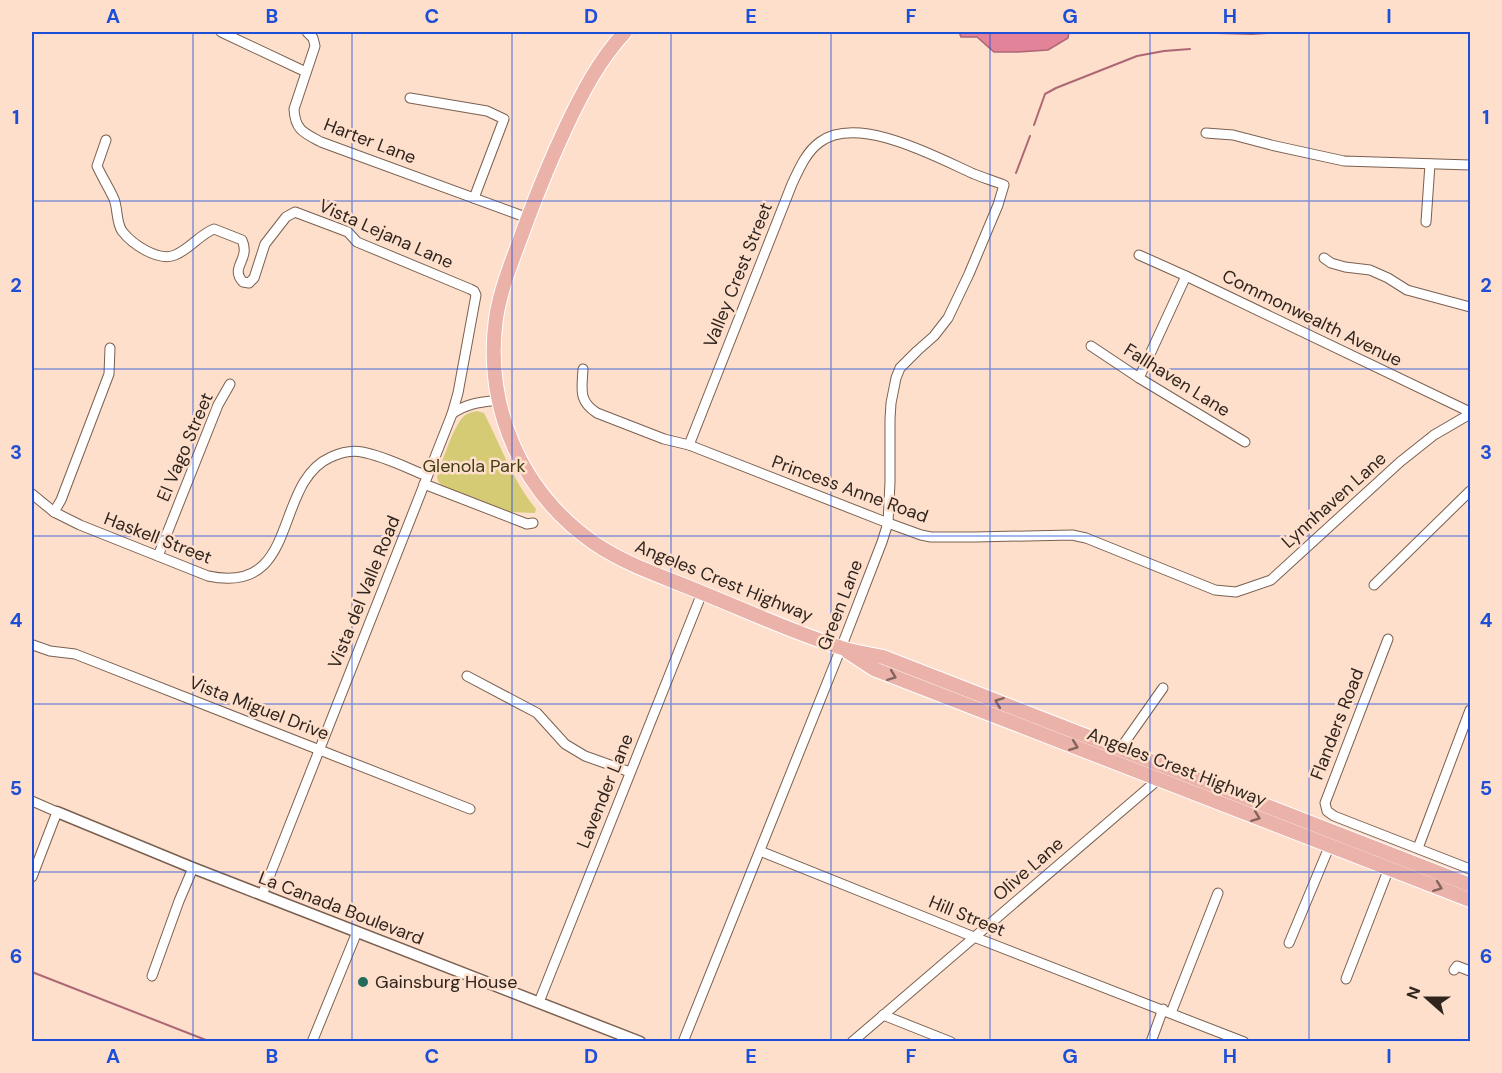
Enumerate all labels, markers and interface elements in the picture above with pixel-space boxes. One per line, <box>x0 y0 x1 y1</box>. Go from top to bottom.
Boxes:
text: A <box>106 3 120 29</box>
text: B <box>266 3 278 29</box>
text: C <box>425 3 439 29</box>
text: D <box>584 3 598 29</box>
text: E <box>745 3 757 29</box>
text: F <box>905 3 917 29</box>
text: G <box>1062 3 1078 29</box>
text: H <box>1223 3 1237 29</box>
text: I <box>1386 3 1392 29</box>
text: 1 <box>12 104 20 130</box>
text: 1 <box>1482 104 1490 130</box>
street label: Harter Lane <box>320 112 420 170</box>
street label: Vista Lejana Lane <box>315 194 457 274</box>
street label: Valley Crest Street <box>698 199 778 351</box>
street label: Commonwealth Avenue <box>1218 264 1406 372</box>
text: 2 <box>10 272 22 298</box>
text: 2 <box>1480 272 1492 298</box>
street label: Fallhaven Lane <box>1119 338 1235 422</box>
street label: El Vago Street <box>151 389 219 505</box>
text: 3 <box>10 439 22 465</box>
text: 3 <box>1480 439 1492 465</box>
street label: Lynnhaven Lane <box>1277 447 1391 553</box>
street label: Princess Anne Road <box>769 450 931 528</box>
park label: Glenola Park <box>422 454 526 478</box>
street label: Haskell Street <box>101 506 215 570</box>
street label: Vista del Valle Road <box>322 512 406 672</box>
street label: Angeles Crest Highway <box>631 534 817 628</box>
street label: Green Lane <box>812 556 868 654</box>
text: 4 <box>10 607 23 633</box>
text: 4 <box>1480 607 1493 633</box>
street label: Flanders Road <box>1305 665 1369 783</box>
one-way arrow <box>886 669 897 681</box>
street label: Vista Miguel Drive <box>186 670 332 746</box>
one-way arrow <box>994 696 1005 709</box>
street label: Angeles Crest Highway <box>1084 722 1270 812</box>
street label: Lavender Lane <box>571 730 639 852</box>
one-way arrow <box>1068 739 1079 751</box>
text: 5 <box>10 775 22 801</box>
text: 5 <box>1480 775 1492 801</box>
one-way arrow <box>1250 810 1261 822</box>
street label: Olive Lane <box>988 832 1068 906</box>
street label: La Canada Boulevard <box>255 865 427 951</box>
one-way arrow <box>1432 880 1443 892</box>
street label: Hill Street <box>925 890 1009 942</box>
text: 6 <box>10 943 22 969</box>
text: 6 <box>1480 943 1492 969</box>
north arrow <box>1397 968 1457 1028</box>
place label: Gainsburg House <box>375 970 518 994</box>
marker: Gainsburg House <box>356 975 370 989</box>
text: N <box>1402 984 1425 1002</box>
text: A <box>106 1043 120 1069</box>
text: B <box>266 1043 278 1069</box>
text: C <box>425 1043 439 1069</box>
text: D <box>584 1043 598 1069</box>
text: E <box>745 1043 757 1069</box>
text: F <box>905 1043 917 1069</box>
text: G <box>1062 1043 1078 1069</box>
text: H <box>1223 1043 1237 1069</box>
text: I <box>1386 1043 1392 1069</box>

